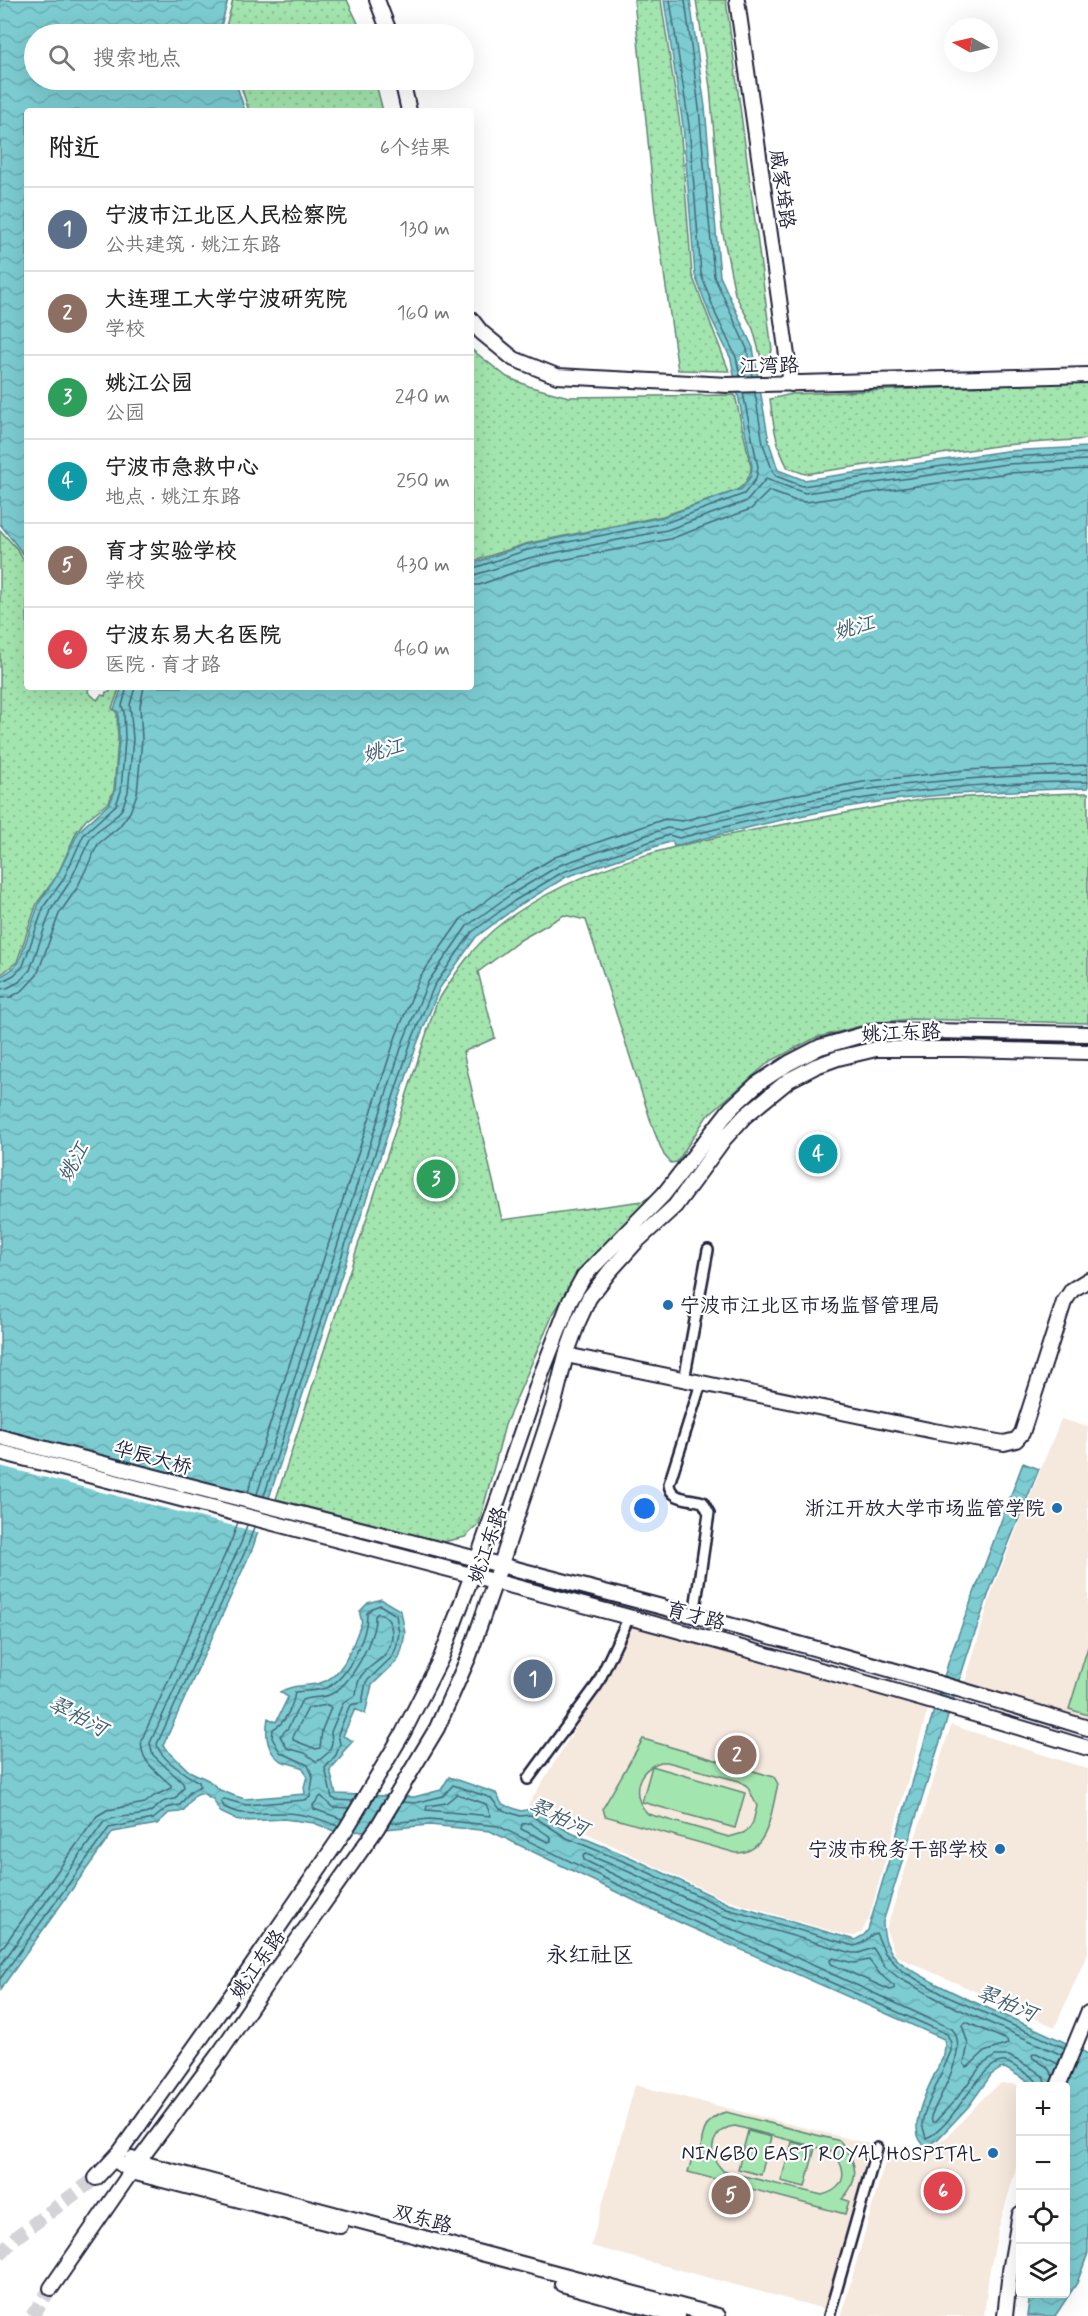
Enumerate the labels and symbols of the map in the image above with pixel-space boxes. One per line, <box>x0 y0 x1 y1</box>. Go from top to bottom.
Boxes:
north arrow <box>944 18 998 72</box>
street label: 戚家𡍲路 <box>763 148 801 232</box>
street label: 江湾路 <box>739 352 800 381</box>
water label: 姚江 <box>830 609 879 647</box>
water label: 姚江 <box>359 732 408 770</box>
street label: 姚江东路 <box>860 1018 943 1049</box>
pin: 4 <box>798 1132 838 1176</box>
water label: 姚江 <box>51 1136 97 1188</box>
pin: 3 <box>416 1156 456 1202</box>
place label: 宁波市江北区市场监督管理局 <box>680 1293 940 1320</box>
marker: 宁波市江北区市场监督管理局 <box>661 1298 675 1312</box>
street label: 华辰大桥 <box>110 1435 195 1482</box>
your location <box>630 1494 659 1523</box>
place label: 浙江开放大学市场监管学院 <box>805 1496 1045 1523</box>
marker: 浙江开放大学市场监管学院 <box>1050 1501 1064 1515</box>
street label: 姚江东路 <box>463 1502 515 1588</box>
street label: 育才路 <box>663 1596 729 1638</box>
pin: 1 <box>514 1656 552 1702</box>
water label: 翠柏河 <box>43 1690 115 1745</box>
pin: 2 <box>718 1732 756 1778</box>
water label: 翠柏河 <box>524 1792 596 1845</box>
place label: 宁波市税务干部学校 <box>808 1837 988 1864</box>
marker: 宁波市税务干部学校 <box>993 1842 1007 1856</box>
street label: 姚江东路 <box>224 1924 293 2005</box>
district label: 永红社区 <box>546 1942 634 1970</box>
water label: 翠柏河 <box>972 1979 1044 2030</box>
place label: NINGBO EAST ROYAL HOSPITAL <box>681 2141 982 2168</box>
marker: NINGBO EAST ROYAL HOSPITAL <box>986 2146 1000 2160</box>
pin: 6 <box>924 2168 962 2214</box>
pin: 5 <box>712 2172 750 2218</box>
street label: 双东路 <box>390 2199 456 2241</box>

